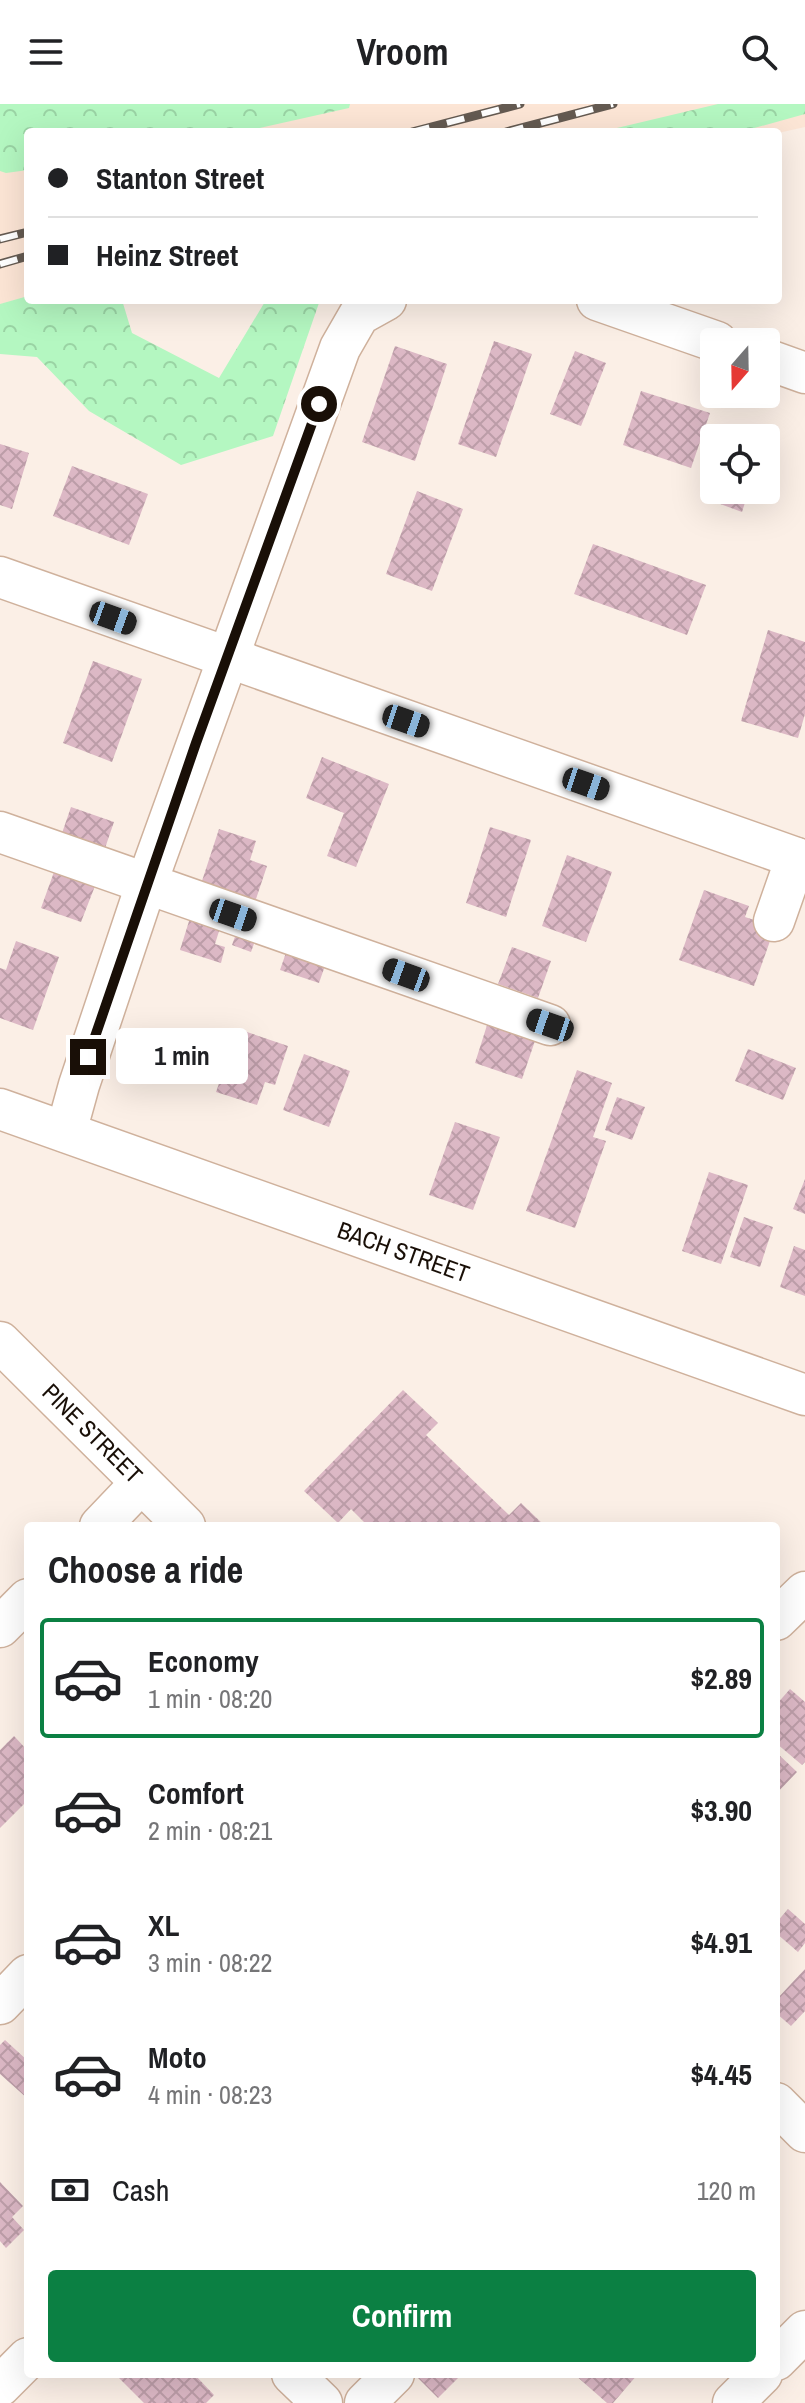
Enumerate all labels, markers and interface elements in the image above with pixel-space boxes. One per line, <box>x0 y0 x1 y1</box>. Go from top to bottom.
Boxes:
text: Vroom <box>357 28 448 76</box>
icon: menu <box>24 30 68 74</box>
icon: search <box>737 30 781 74</box>
text: Stanton Street <box>96 158 264 198</box>
text: Heinz Street <box>96 235 238 275</box>
north arrow <box>700 328 780 408</box>
map controls <box>700 328 780 504</box>
route start <box>301 386 337 422</box>
button: locate <box>700 424 780 504</box>
car <box>86 599 140 637</box>
car <box>379 702 433 740</box>
car <box>559 765 613 803</box>
car <box>206 896 260 934</box>
car <box>379 956 433 994</box>
car <box>523 1006 577 1044</box>
callout: 1 min <box>116 1029 248 1085</box>
text: 1 min <box>154 1038 210 1073</box>
route end <box>70 1039 106 1075</box>
street label: BACH STREET <box>333 1213 474 1290</box>
street label: PINE STREET <box>36 1376 150 1490</box>
text: Choose a ride <box>48 1546 243 1594</box>
text: Economy <box>148 1641 259 1681</box>
icon: car <box>52 1642 124 1714</box>
text: $2.89 <box>690 1658 752 1698</box>
text: 1 min · 08:20 <box>148 1681 272 1716</box>
text: Comfort <box>148 1773 244 1813</box>
icon: car <box>52 1774 124 1846</box>
text: $3.90 <box>690 1790 752 1830</box>
text: 2 min · 08:21 <box>148 1813 272 1848</box>
text: XL <box>148 1905 179 1945</box>
icon: car <box>52 1906 124 1978</box>
text: $4.91 <box>690 1922 752 1962</box>
text: 3 min · 08:22 <box>148 1945 272 1980</box>
text: Moto <box>148 2037 207 2077</box>
icon: car <box>52 2038 124 2110</box>
text: $4.45 <box>690 2054 752 2094</box>
text: 4 min · 08:23 <box>148 2077 272 2112</box>
icon: cash <box>48 2168 92 2212</box>
text: Cash <box>112 2170 169 2210</box>
text: 120 m <box>697 2173 756 2208</box>
button: Confirm <box>48 2270 756 2362</box>

